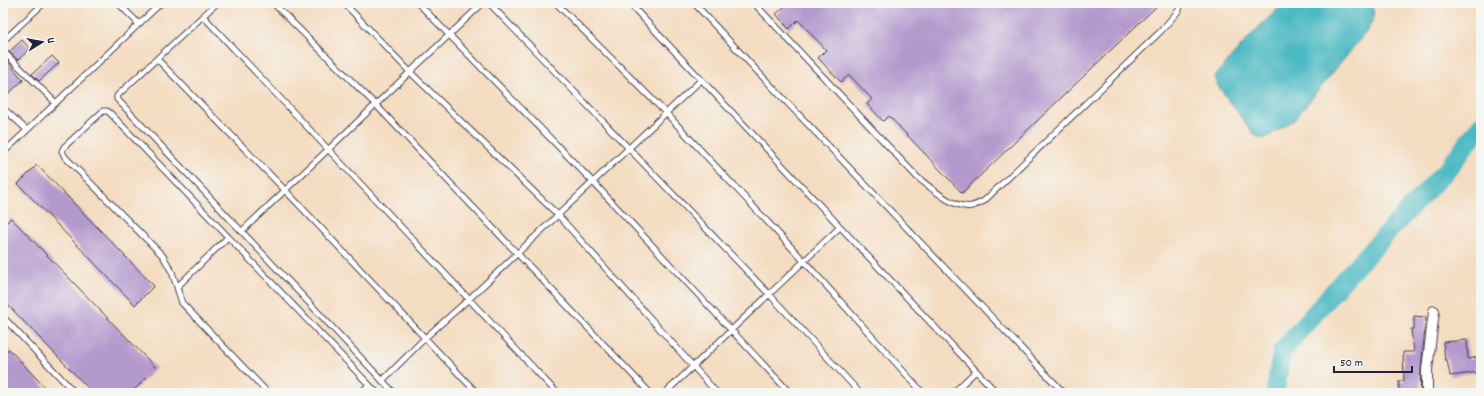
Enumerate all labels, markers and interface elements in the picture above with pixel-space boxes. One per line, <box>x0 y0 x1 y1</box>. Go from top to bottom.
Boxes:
north arrow <box>22 22 62 62</box>
text: U <box>41 36 58 45</box>
scale bar <box>1334 348 1412 374</box>
text: 50 m <box>1340 355 1363 372</box>

